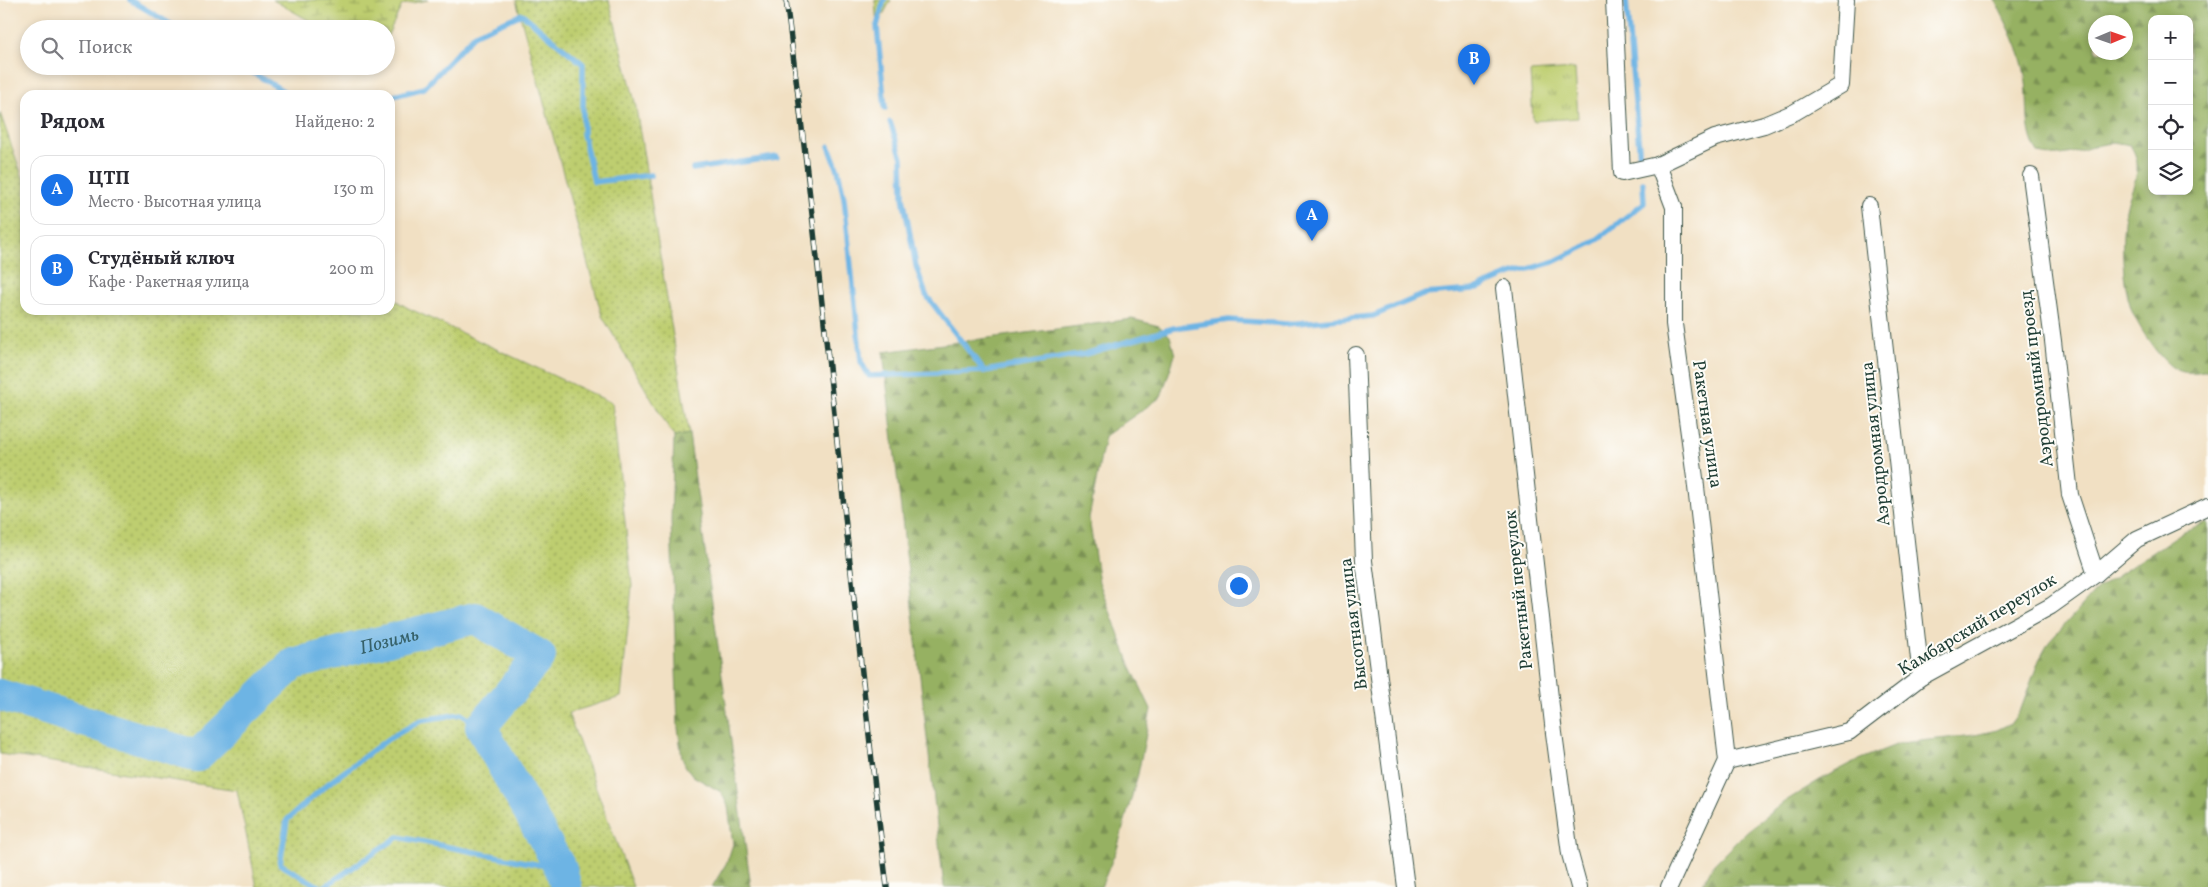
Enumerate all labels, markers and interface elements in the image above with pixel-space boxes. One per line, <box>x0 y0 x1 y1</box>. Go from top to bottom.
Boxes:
north arrow <box>2088 15 2133 60</box>
map controls <box>2148 15 2193 195</box>
button: + <box>2148 15 2193 60</box>
search box <box>20 20 395 75</box>
icon: search <box>38 34 66 62</box>
text: Поиск <box>78 35 132 61</box>
pin: B <box>1458 44 1490 85</box>
button: − <box>2148 60 2193 105</box>
button: locate <box>2148 105 2193 150</box>
text: Рядом <box>40 108 105 137</box>
text: Найдено: 2 <box>295 112 375 134</box>
button: layers <box>2148 150 2193 195</box>
text: ЦТП <box>88 166 130 192</box>
text: A <box>51 179 63 201</box>
text: 130 m <box>333 179 374 201</box>
text: Место · Высотная улица <box>88 192 262 214</box>
pin: A <box>1296 200 1328 241</box>
text: Студёный ключ <box>88 246 235 272</box>
text: B <box>52 259 62 281</box>
text: 200 m <box>329 259 374 281</box>
text: Кафе · Ракетная улица <box>88 272 250 294</box>
street label: Аэродромный проезд <box>2014 289 2061 469</box>
street label: Ракетная улица <box>1685 359 1728 490</box>
street label: Аэродромная улица <box>1855 360 1898 527</box>
street label: Ракетный переулок <box>1499 508 1540 671</box>
street label: Высотная улица <box>1334 556 1375 691</box>
street label: Камбарский переулок <box>1894 568 2062 683</box>
your location <box>1226 573 1252 599</box>
water label: Позимь <box>357 622 422 662</box>

